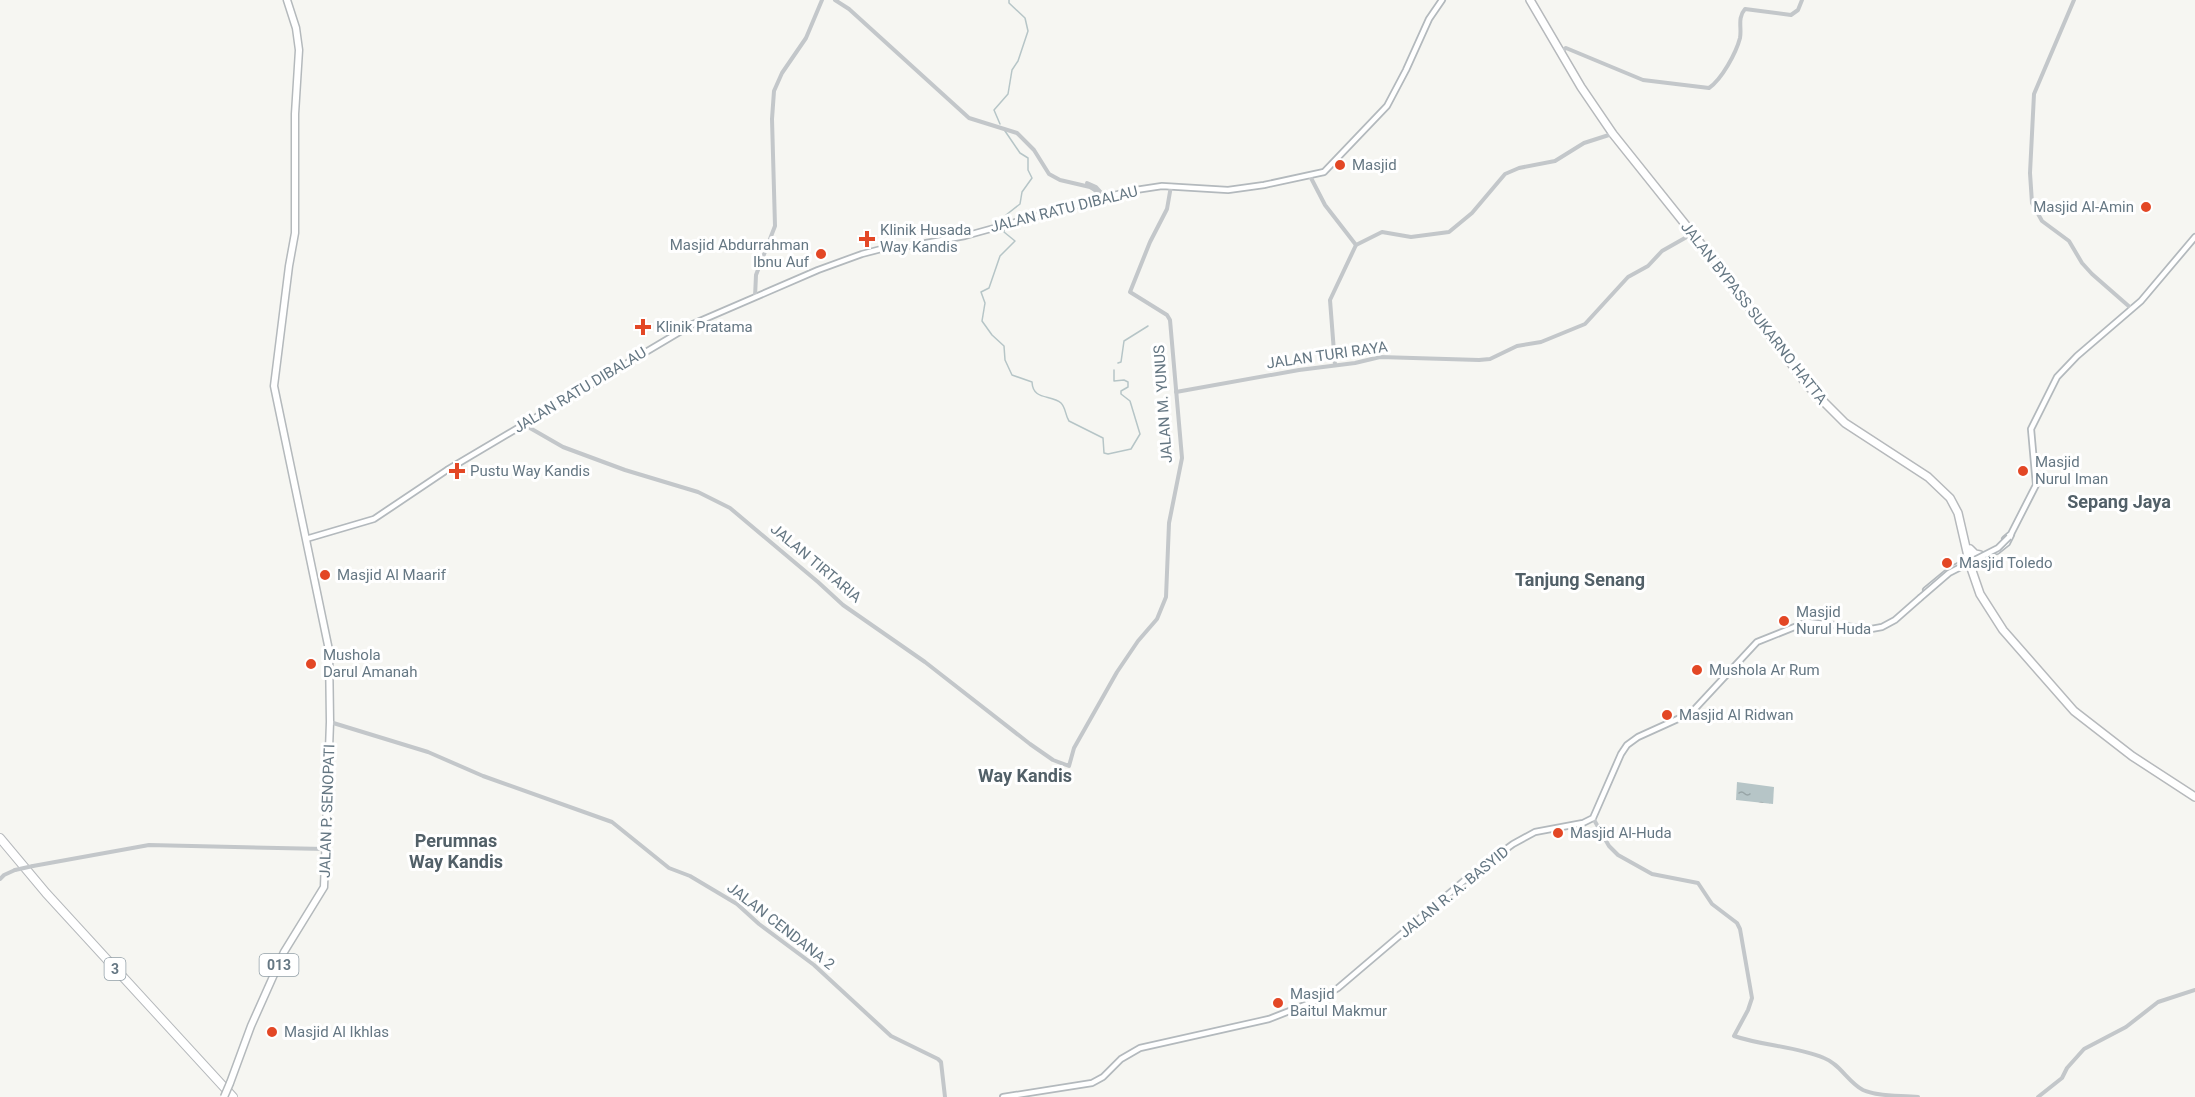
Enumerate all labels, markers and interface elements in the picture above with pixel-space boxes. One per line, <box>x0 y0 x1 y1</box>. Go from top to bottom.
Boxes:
place label: Masjid <box>1352 156 1397 174</box>
marker: Masjid <box>1333 158 1347 172</box>
street label: JALAN RATU DIBALAU <box>988 182 1140 236</box>
place label: Masjid Al-Amin <box>2033 198 2134 216</box>
marker: Masjid Al-Amin <box>2139 200 2153 214</box>
street label: JALAN BYPASS SUKARNO HATTA <box>1677 218 1831 408</box>
place label: Klinik Husada Way Kandis <box>880 221 971 256</box>
marker: Klinik Husada Way Kandis <box>858 230 876 248</box>
place label: Masjid Abdurrahman Ibnu Auf <box>670 236 810 271</box>
marker: Masjid Abdurrahman Ibnu Auf <box>814 247 828 261</box>
marker: Klinik Pratama <box>634 318 652 336</box>
place label: Klinik Pratama <box>656 318 753 336</box>
street label: JALAN TURI RAYA <box>1265 338 1389 372</box>
street label: JALAN RATU DIBALAU <box>510 343 650 437</box>
street label: JALAN M. YUNUS <box>1150 344 1176 464</box>
place label: Masjid Nurul Iman <box>2035 453 2108 488</box>
marker: Pustu Way Kandis <box>448 462 466 480</box>
place label: Pustu Way Kandis <box>470 462 590 480</box>
marker: Masjid Nurul Iman <box>2016 464 2030 478</box>
district label: Sepang Jaya <box>2067 491 2171 512</box>
street label: JALAN TIRTARIA <box>767 520 865 606</box>
place label: Masjid Toledo <box>1959 554 2053 572</box>
marker: Masjid Toledo <box>1940 556 1954 570</box>
place label: Masjid Al Maarif <box>337 566 447 584</box>
marker: Masjid Al Maarif <box>318 568 332 582</box>
district label: Tanjung Senang <box>1515 569 1645 590</box>
place label: Masjid Nurul Huda <box>1796 603 1871 638</box>
marker: Masjid Nurul Huda <box>1777 614 1791 628</box>
place label: Mushola Darul Amanah <box>323 646 418 681</box>
marker: Mushola Darul Amanah <box>304 657 318 671</box>
place label: Mushola Ar Rum <box>1709 661 1820 679</box>
marker: Mushola Ar Rum <box>1690 663 1704 677</box>
place label: Masjid Al Ridwan <box>1679 706 1794 724</box>
marker: Masjid Al Ridwan <box>1660 708 1674 722</box>
street label: JALAN P. SENOPATI <box>316 744 338 878</box>
district label: Way Kandis <box>978 765 1072 786</box>
place label: Masjid Al-Huda <box>1570 824 1672 842</box>
marker: Masjid Al-Huda <box>1551 826 1565 840</box>
district label: Perumnas Way Kandis <box>409 830 503 872</box>
street label: JALAN R. A. BASYID <box>1396 842 1512 942</box>
street label: JALAN CENDANA 2 <box>724 878 838 974</box>
road number: 013 <box>260 954 298 976</box>
road number: 3 <box>104 958 126 980</box>
place label: Masjid Baitul Makmur <box>1290 985 1387 1020</box>
marker: Masjid Baitul Makmur <box>1271 996 1285 1010</box>
place label: Masjid Al Ikhlas <box>284 1023 389 1041</box>
marker: Masjid Al Ikhlas <box>265 1025 279 1039</box>

